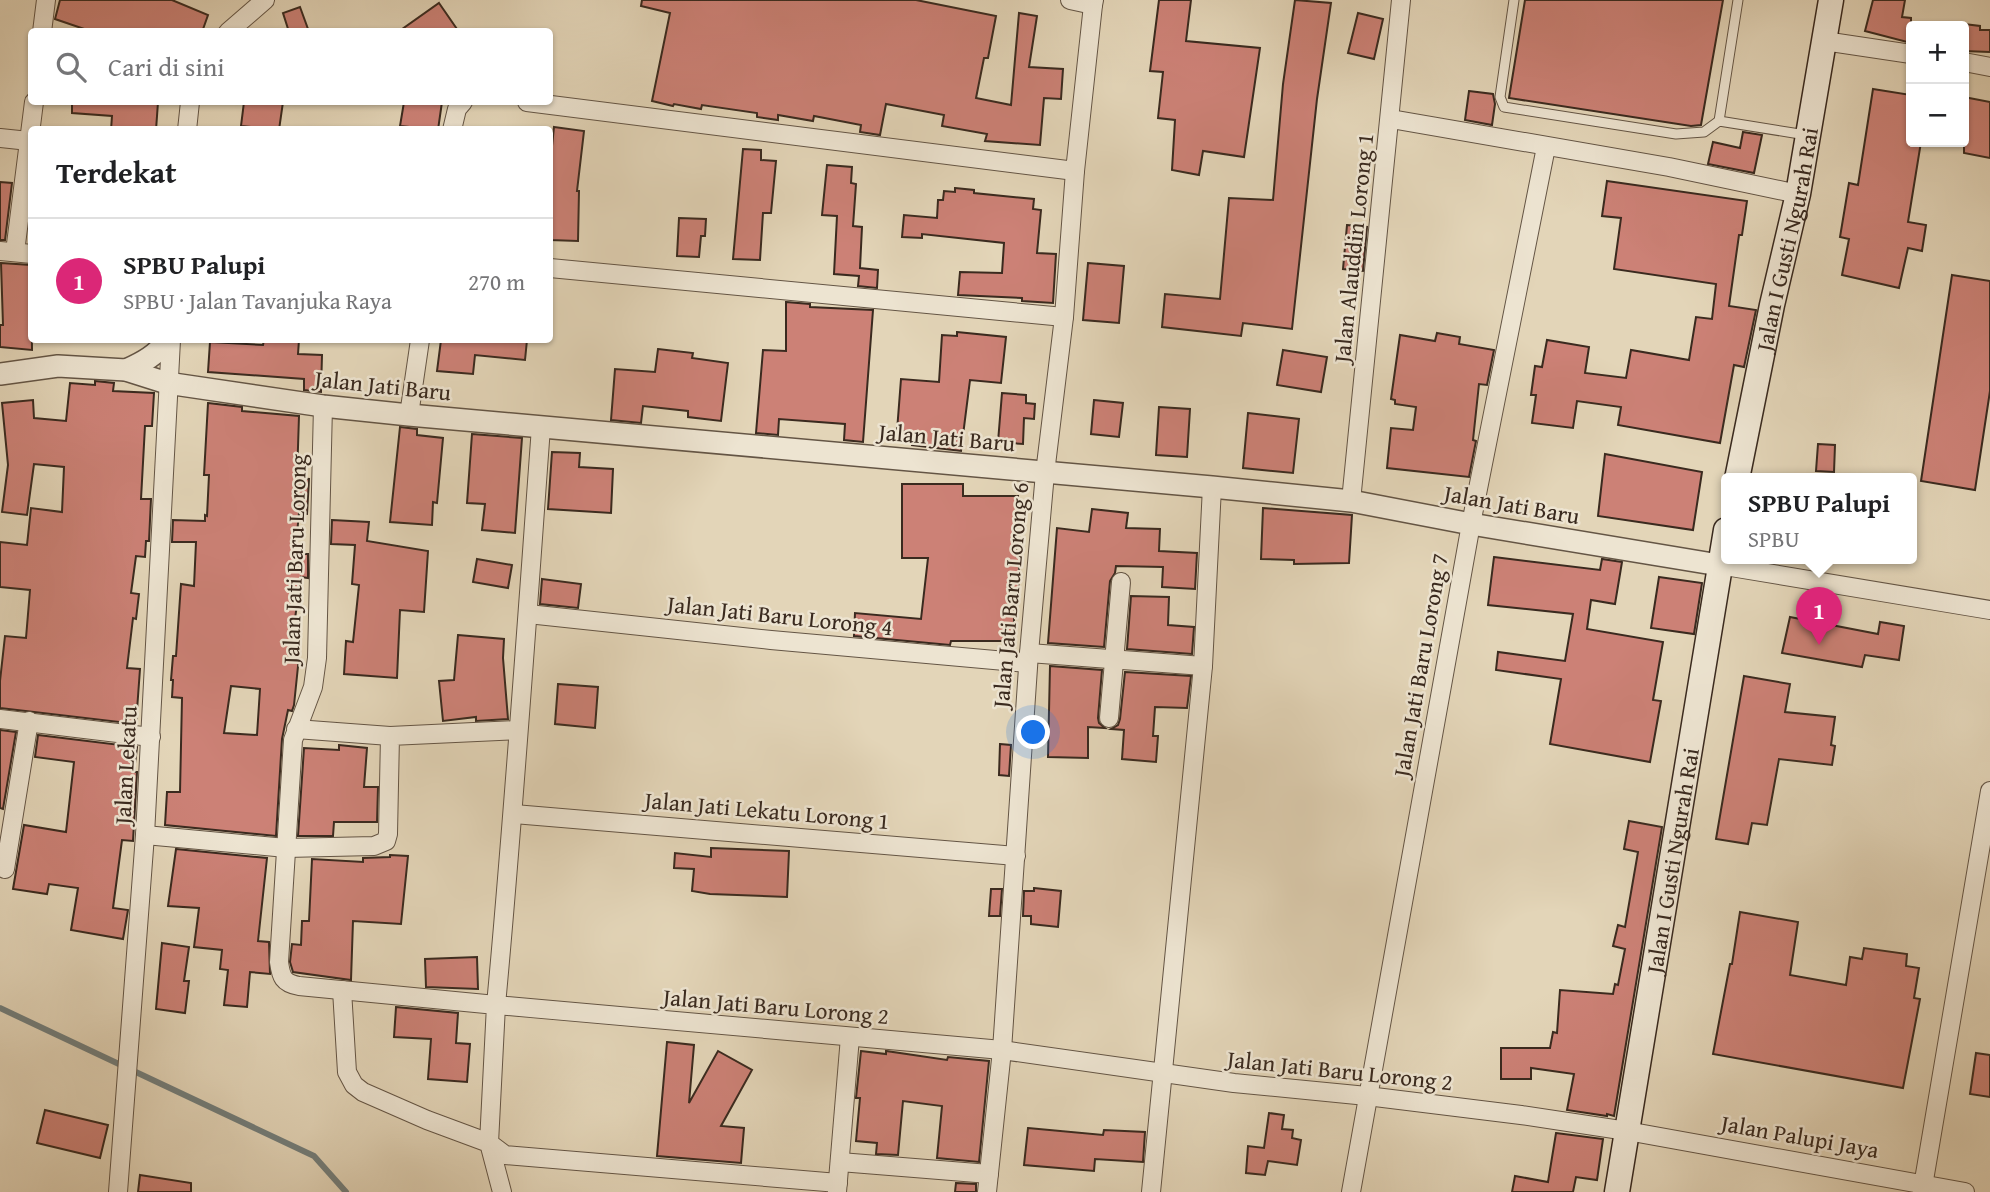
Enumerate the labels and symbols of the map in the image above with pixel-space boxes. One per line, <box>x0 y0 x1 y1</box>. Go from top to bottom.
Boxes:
street label: Jalan I Gusti Ngurah Rai <box>1746 125 1826 357</box>
street label: Jalan Alauddin Lorong 1 <box>1324 132 1381 367</box>
street label: Jalan Jati Baru <box>310 361 453 409</box>
street label: Jalan Jati Baru <box>874 414 1017 459</box>
street label: Jalan Jati Baru Lorong <box>274 453 314 668</box>
street label: Jalan Jati Baru <box>1439 475 1583 532</box>
street label: Jalan Jati Baru Lorong 6 <box>983 481 1036 712</box>
street label: Jalan Jati Baru Lorong 7 <box>1384 551 1456 782</box>
street label: Jalan Jati Baru Lorong 4 <box>663 586 894 643</box>
pin: 1 <box>1796 587 1842 645</box>
street label: Jalan Lekatu <box>105 704 145 828</box>
your location <box>1016 715 1050 749</box>
street label: Jalan I Gusti Ngurah Rai <box>1636 745 1706 979</box>
street label: Jalan Jati Lekatu Lorong 1 <box>640 783 891 837</box>
street label: Jalan Jati Baru Lorong 2 <box>659 979 890 1032</box>
street label: Jalan Jati Baru Lorong 2 <box>1223 1041 1454 1098</box>
street label: Jalan Palupi Jaya <box>1716 1105 1882 1166</box>

